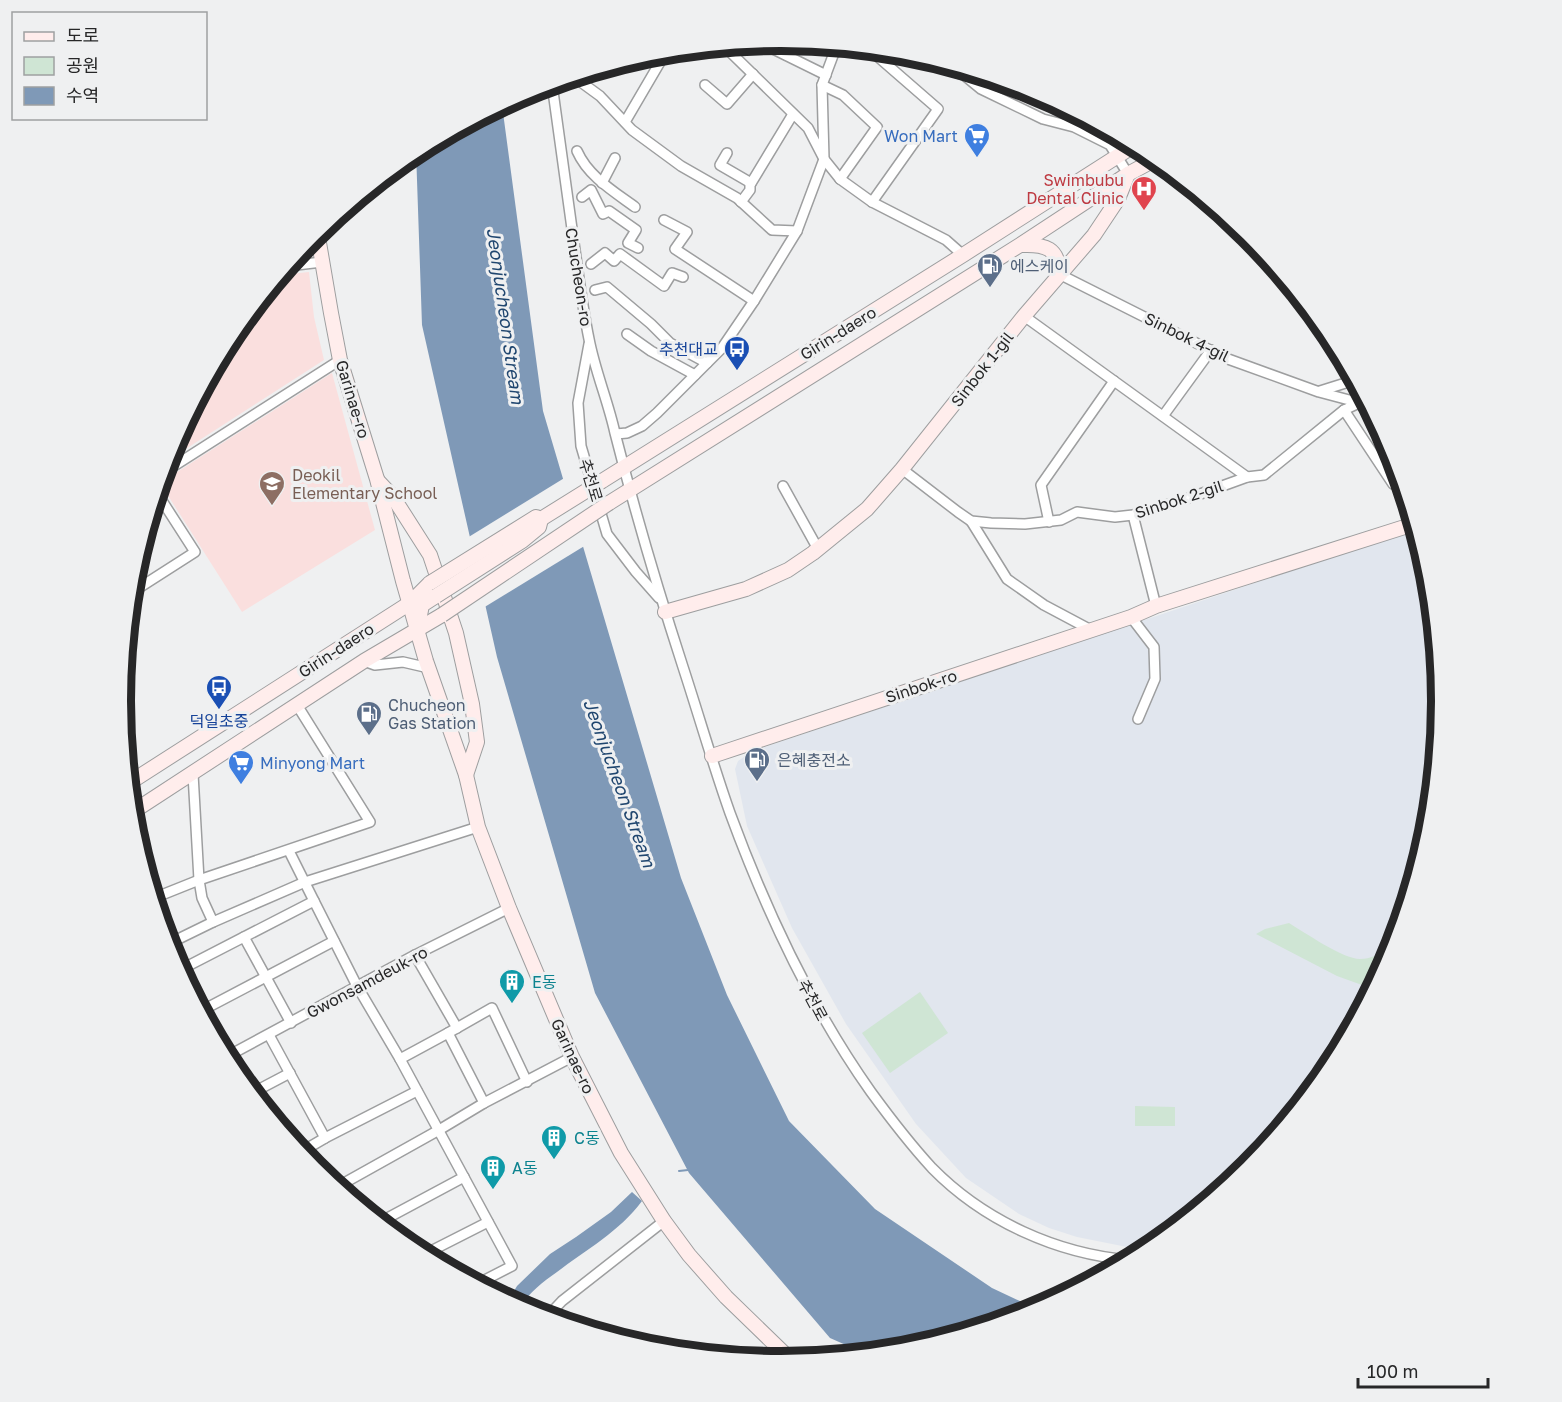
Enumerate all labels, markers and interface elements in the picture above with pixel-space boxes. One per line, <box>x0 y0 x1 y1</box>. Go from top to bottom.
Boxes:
legend <box>12 12 207 120</box>
text: 도로 <box>66 24 99 46</box>
text: 공원 <box>66 54 99 76</box>
text: 수역 <box>66 84 99 106</box>
supermarket icon: Won Mart <box>962 121 992 159</box>
place label: Won Mart <box>884 126 958 146</box>
place label: Swimbubu Dental Clinic <box>1026 170 1124 208</box>
hospital icon: Swimbubu Dental Clinic <box>1129 174 1159 212</box>
street label: Chucheon-ro <box>561 226 597 328</box>
water label: Jeonjucheon Stream <box>483 227 529 406</box>
fuel station icon: 에스케이 <box>975 251 1005 289</box>
place label: 에스케이 <box>1010 256 1069 276</box>
street label: Girin-daero <box>796 302 880 364</box>
street label: Sinbok 4-gil <box>1141 308 1233 366</box>
street label: Sinbok 1-gil <box>946 327 1018 411</box>
bus stop icon: 추천대교 <box>722 334 752 372</box>
place label: 추천대교 <box>659 339 718 359</box>
street label: Garinae-ro <box>332 357 374 441</box>
street label: 추천로 <box>575 456 607 504</box>
place label: Deokil Elementary School <box>292 465 437 503</box>
school or university icon: Deokil Elementary School <box>257 469 287 507</box>
street label: Sinbok 2-gil <box>1132 475 1226 523</box>
street label: Girin-daero <box>295 618 377 682</box>
street label: Sinbok-ro <box>883 665 959 707</box>
bus stop icon: 덕일초중 <box>204 673 234 711</box>
place label: Chucheon Gas Station <box>388 695 476 733</box>
water label: Jeonjucheon Stream <box>579 696 661 871</box>
fuel station icon: Chucheon Gas Station <box>354 699 384 737</box>
place label: 덕일초중 <box>190 711 248 731</box>
fuel station icon: 은혜충전소 <box>742 745 772 783</box>
supermarket icon: Minyong Mart <box>226 748 256 786</box>
place label: 은혜충전소 <box>777 750 851 770</box>
place label: Minyong Mart <box>260 753 365 773</box>
street label: Gwonsamdeuk-ro <box>303 942 431 1022</box>
building icon: E동 <box>497 967 527 1005</box>
place label: E동 <box>532 972 557 992</box>
street label: 추천로 <box>794 976 832 1024</box>
street label: Garinae-ro <box>547 1015 599 1097</box>
building icon: C동 <box>539 1123 569 1161</box>
place label: C동 <box>574 1128 600 1148</box>
building icon: A동 <box>478 1153 508 1191</box>
place label: A동 <box>512 1158 538 1178</box>
scale bar <box>1358 1351 1488 1389</box>
text: 100 m <box>1367 1360 1418 1382</box>

